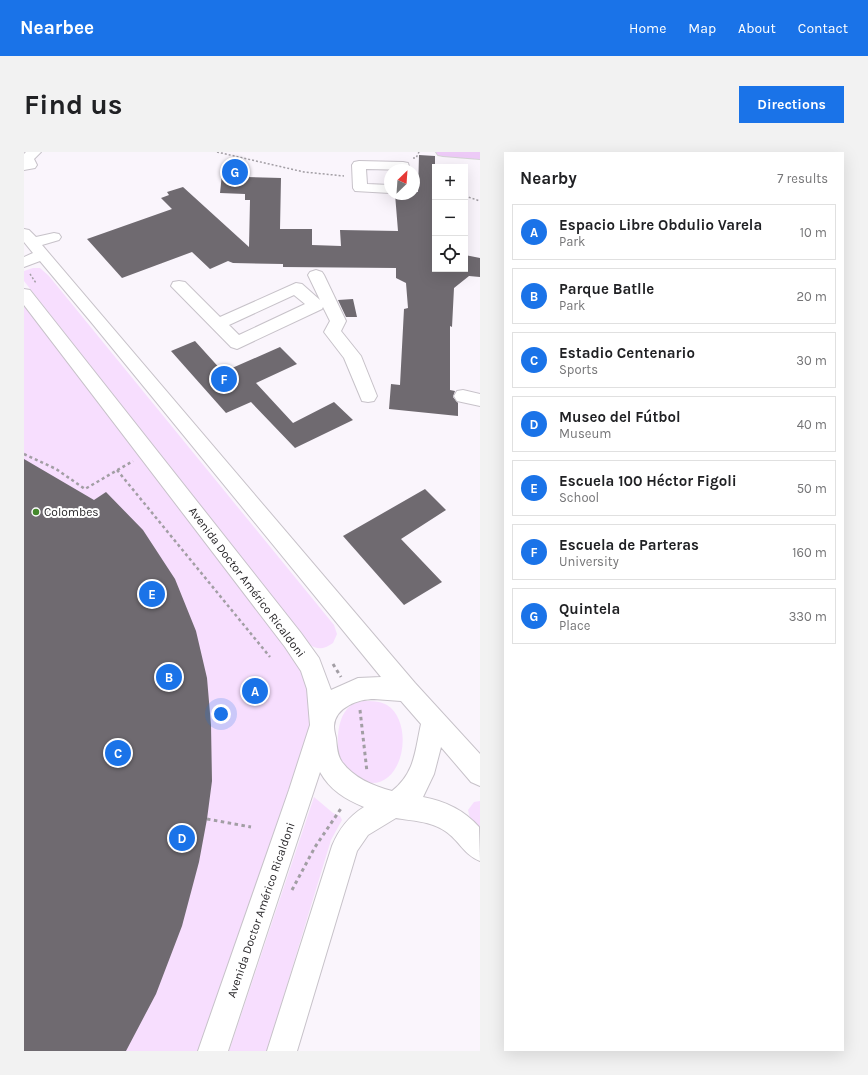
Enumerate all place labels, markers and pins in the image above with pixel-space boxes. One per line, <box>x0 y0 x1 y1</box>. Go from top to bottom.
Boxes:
pin: G <box>222 157 248 187</box>
pin: F <box>211 364 237 394</box>
place label: Colombes <box>44 505 99 519</box>
marker: Colombes <box>31 507 41 517</box>
pin: E <box>139 579 165 609</box>
pin: B <box>156 662 182 692</box>
pin: A <box>242 676 268 706</box>
pin: C <box>105 738 131 768</box>
pin: D <box>169 823 195 853</box>

